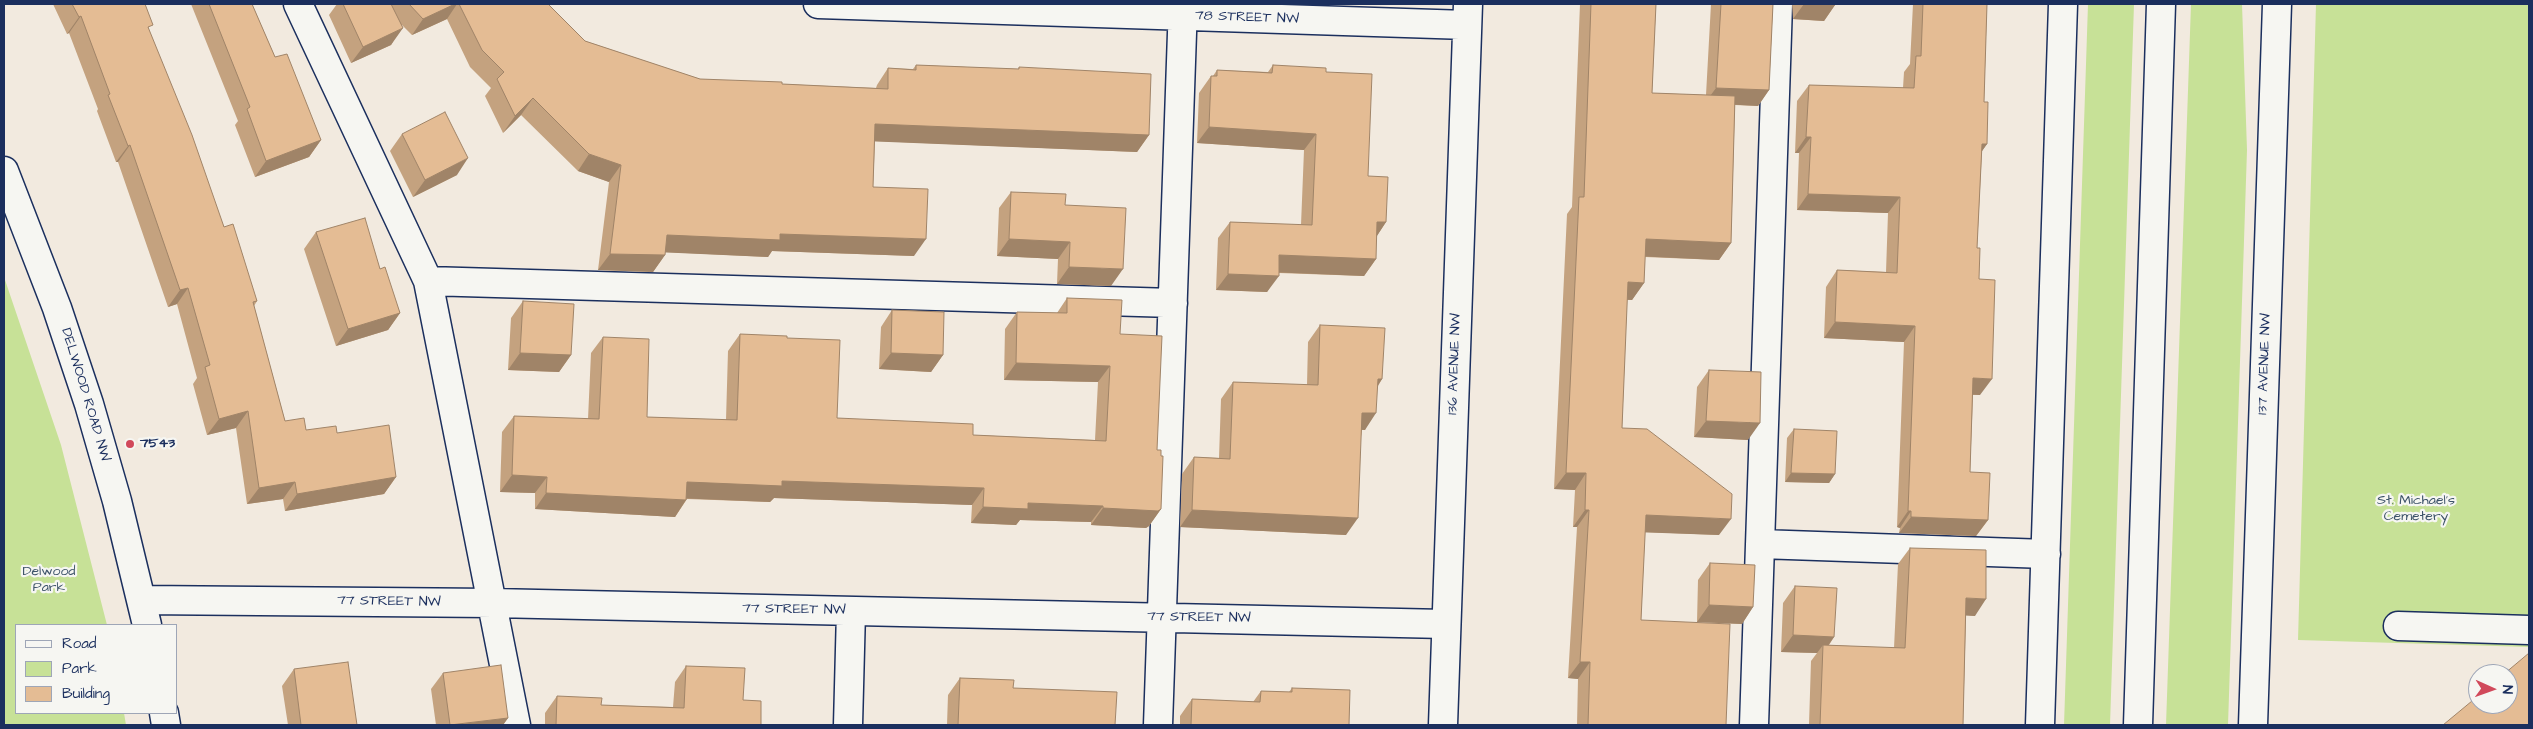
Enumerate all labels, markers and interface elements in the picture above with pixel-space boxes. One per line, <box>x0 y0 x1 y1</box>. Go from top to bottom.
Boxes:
street label: 78 STREET NW <box>1195 8 1299 28</box>
street label: 136 AVENUE NW <box>1445 313 1465 415</box>
street label: 137 AVENUE NW <box>2255 313 2275 415</box>
street label: DELWOOD ROAD NW <box>57 326 113 464</box>
place label: 7543 <box>140 436 175 452</box>
marker: 7543 <box>124 438 136 450</box>
park label: St. Michael's Cemetery <box>2377 493 2455 526</box>
park label: Delwood Park <box>22 564 76 596</box>
street label: 77 STREET NW <box>337 593 441 611</box>
street label: 77 STREET NW <box>742 601 846 619</box>
street label: 77 STREET NW <box>1147 609 1251 627</box>
legend <box>15 624 178 714</box>
text: Road <box>62 633 96 654</box>
text: Park <box>62 658 97 679</box>
north arrow <box>2468 664 2518 714</box>
text: Building <box>62 683 110 704</box>
text: N <box>2497 685 2517 694</box>

